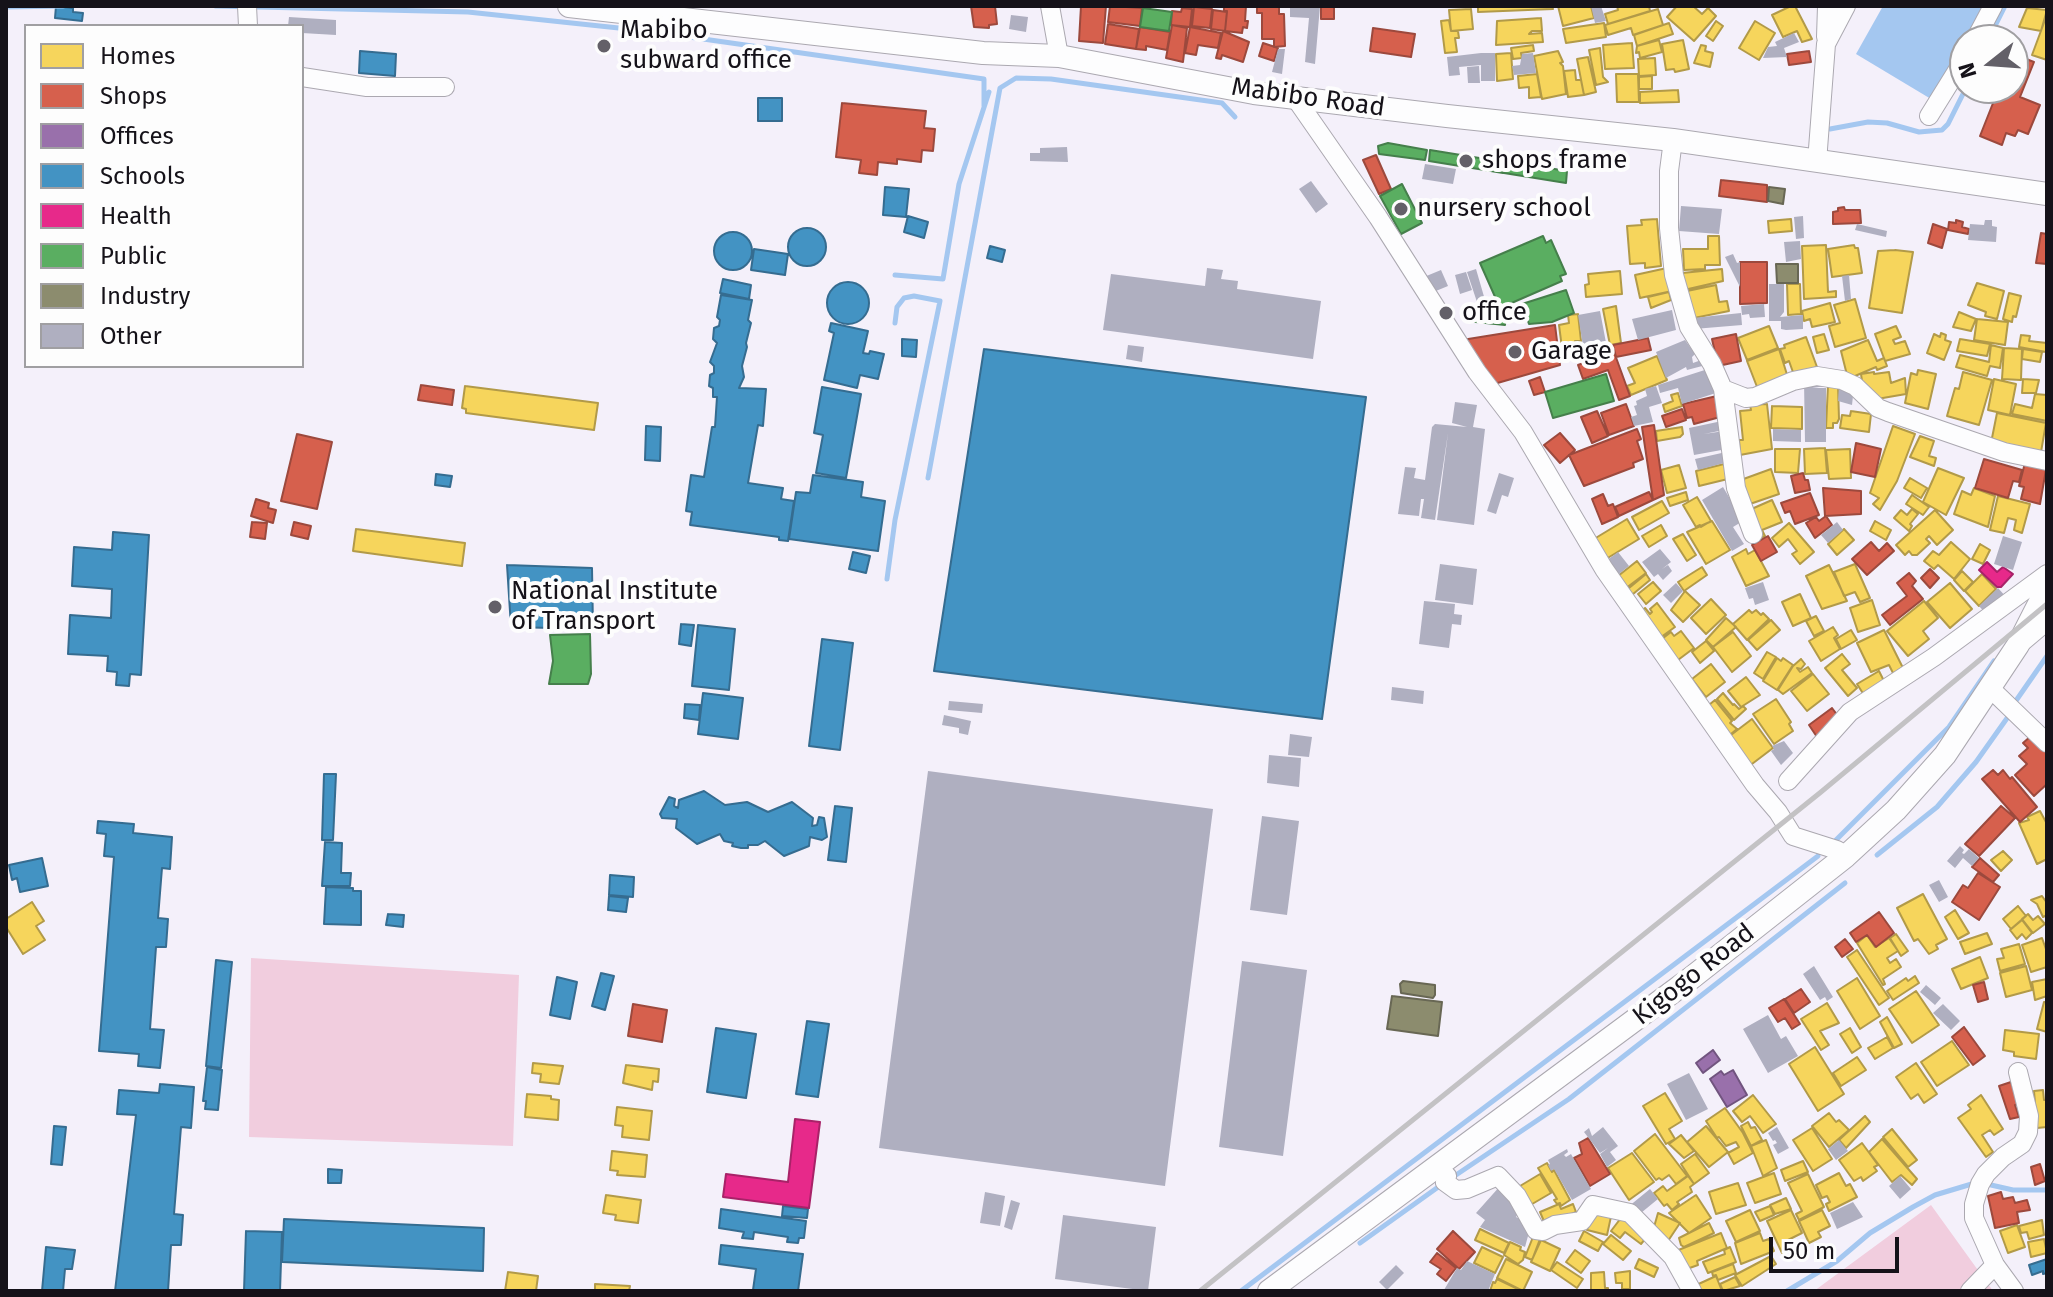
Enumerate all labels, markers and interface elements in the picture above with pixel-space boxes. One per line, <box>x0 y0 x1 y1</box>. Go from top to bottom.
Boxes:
place label: Mabibo subward office <box>620 15 792 76</box>
legend <box>24 24 304 368</box>
north arrow <box>1949 24 2029 104</box>
marker: Mabibo subward office <box>595 37 613 55</box>
text: Homes <box>100 42 175 70</box>
text: N <box>1952 60 1983 82</box>
street label: Mabibo Road <box>1229 72 1387 124</box>
text: Shops <box>100 82 167 110</box>
text: Offices <box>100 122 174 150</box>
place label: shops frame <box>1482 145 1627 177</box>
marker: shops frame <box>1457 152 1475 170</box>
text: Schools <box>100 162 185 190</box>
place label: nursery school <box>1417 193 1591 225</box>
marker: nursery school <box>1392 200 1410 218</box>
text: Health <box>100 202 172 230</box>
text: Public <box>100 242 167 270</box>
text: Industry <box>100 282 190 310</box>
place label: office <box>1462 297 1527 329</box>
marker: office <box>1437 304 1455 322</box>
text: Other <box>100 322 162 350</box>
place label: Garage <box>1531 336 1612 368</box>
marker: Garage <box>1506 343 1524 361</box>
place label: National Institute of Transport <box>511 576 718 638</box>
marker: National Institute of Transport <box>486 598 504 616</box>
street label: Kigogo Road <box>1627 918 1761 1032</box>
scale bar <box>1773 1221 1903 1271</box>
text: 50 m <box>1783 1237 1835 1265</box>

